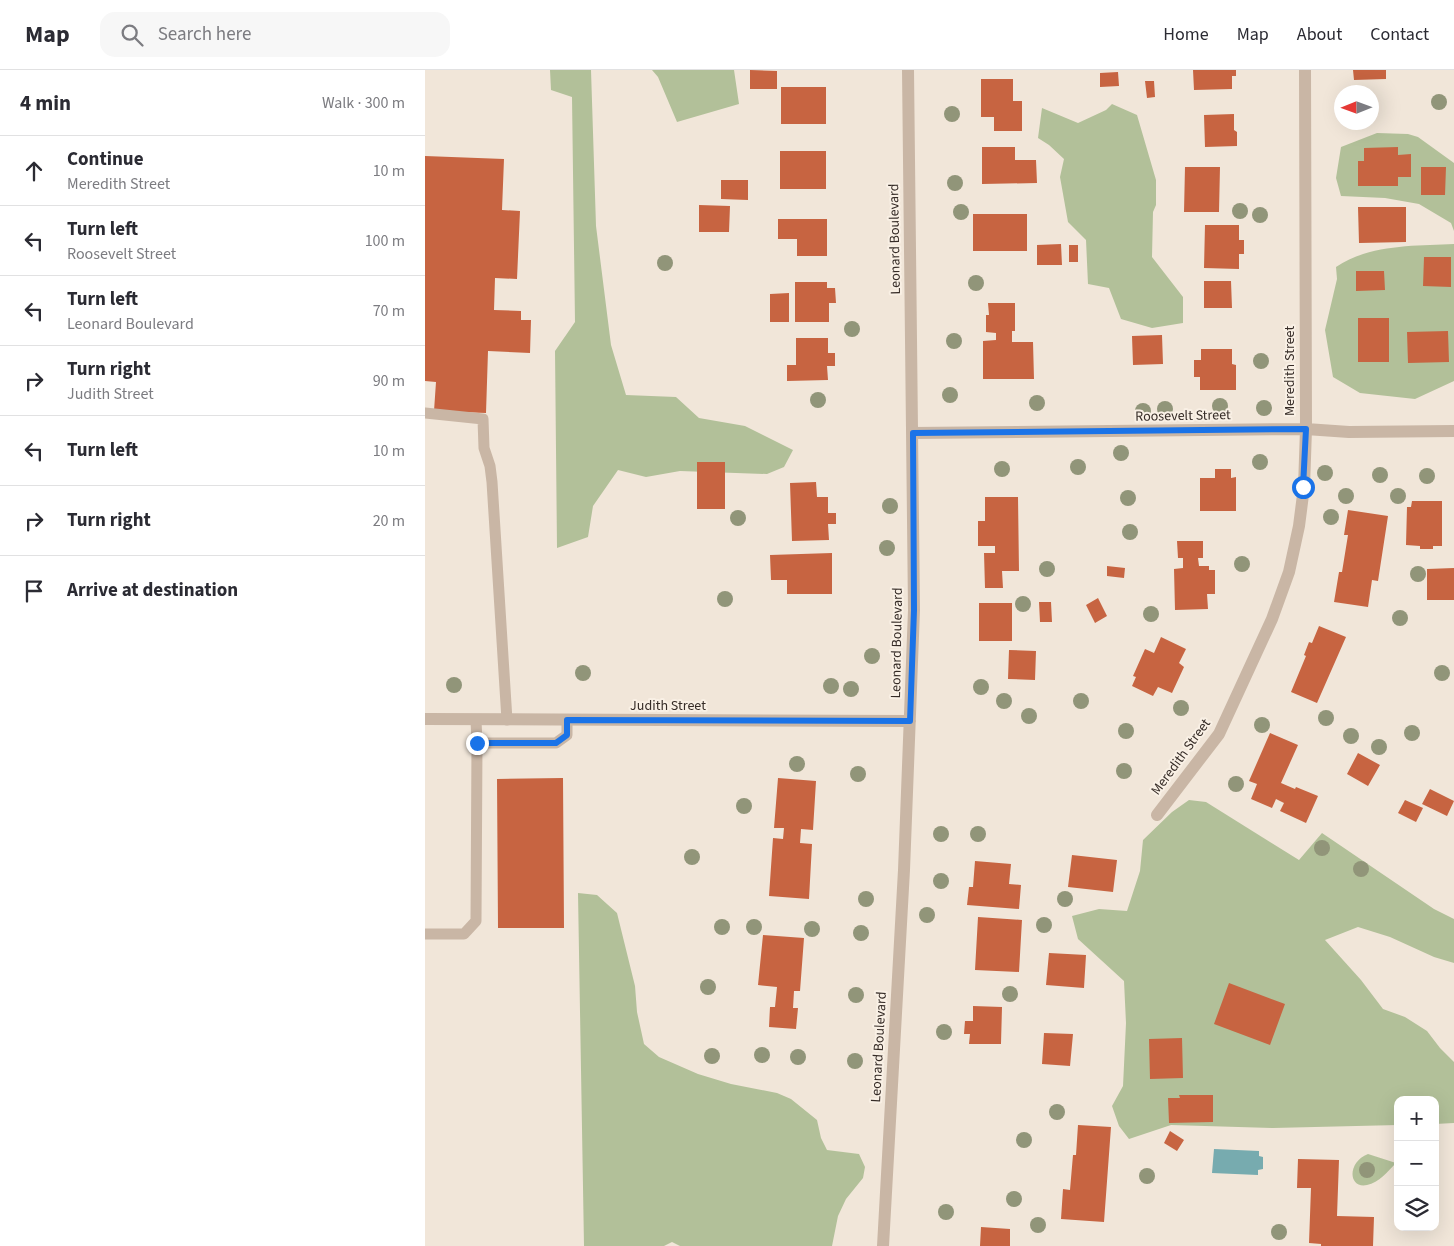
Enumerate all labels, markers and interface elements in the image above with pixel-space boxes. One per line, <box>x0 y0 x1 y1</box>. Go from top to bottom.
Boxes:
search box <box>100 12 450 57</box>
text: Map <box>25 17 70 52</box>
icon: search <box>118 21 146 49</box>
text: Search here <box>158 21 251 48</box>
text: Home <box>1163 22 1209 47</box>
text: Map <box>1237 22 1269 47</box>
text: About <box>1297 22 1342 47</box>
text: Contact <box>1370 22 1429 47</box>
north arrow <box>1334 85 1379 130</box>
text: 4 min <box>20 88 71 118</box>
text: Walk · 300 m <box>322 92 405 114</box>
text: Continue <box>67 146 144 173</box>
icon: ahead <box>20 157 48 185</box>
text: 10 m <box>373 160 405 182</box>
text: Meredith Street <box>67 173 170 195</box>
street label: Leonard Boulevard <box>884 183 906 295</box>
text: Turn left <box>67 216 138 243</box>
icon: left <box>20 227 48 255</box>
text: 100 m <box>365 230 405 252</box>
text: Roosevelt Street <box>67 243 176 265</box>
text: Turn left <box>67 286 138 313</box>
icon: left <box>20 297 48 325</box>
text: 70 m <box>373 300 405 322</box>
text: Leonard Boulevard <box>67 313 194 335</box>
street label: Meredith Street <box>1280 326 1300 416</box>
text: Turn right <box>67 356 151 383</box>
icon: right <box>20 367 48 395</box>
text: 90 m <box>373 370 405 392</box>
text: Judith Street <box>67 383 154 405</box>
street label: Roosevelt Street <box>1135 405 1231 427</box>
icon: left <box>20 437 48 465</box>
text: Turn left <box>67 437 138 464</box>
text: 10 m <box>373 440 405 462</box>
route start <box>1292 476 1315 499</box>
icon: right <box>20 507 48 535</box>
text: Turn right <box>67 507 151 534</box>
text: 20 m <box>373 510 405 532</box>
icon: arrive <box>20 577 48 605</box>
text: Arrive at destination <box>67 577 238 604</box>
street label: Leonard Boulevard <box>886 587 908 699</box>
street label: Judith Street <box>630 696 706 716</box>
street label: Meredith Street <box>1146 714 1216 799</box>
route end <box>466 732 489 755</box>
street label: Leonard Boulevard <box>866 991 892 1103</box>
map controls <box>1394 1096 1439 1231</box>
button: + <box>1394 1096 1439 1141</box>
button: − <box>1394 1141 1439 1186</box>
button: layers <box>1394 1186 1439 1231</box>

